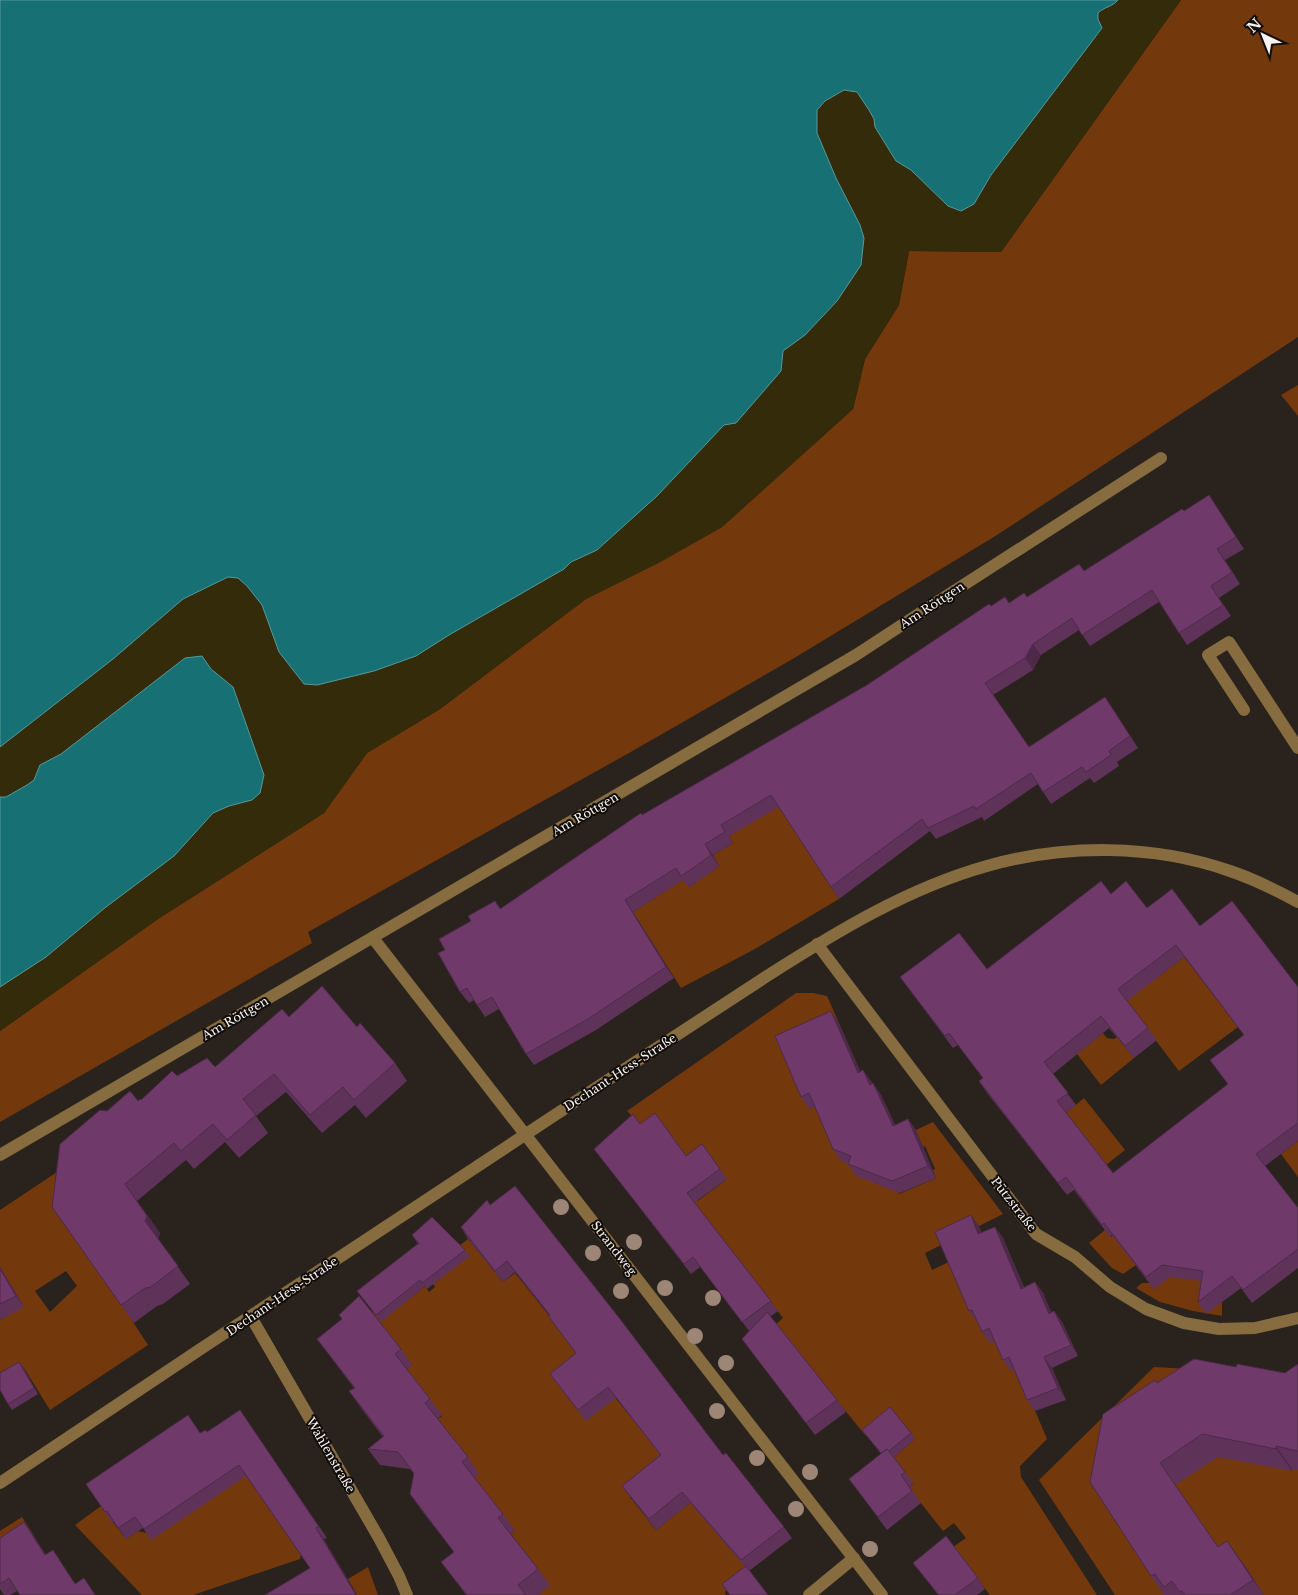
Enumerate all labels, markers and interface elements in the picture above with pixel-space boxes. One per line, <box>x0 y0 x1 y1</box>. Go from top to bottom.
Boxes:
north arrow <box>1238 10 1288 60</box>
text: N <box>1243 14 1265 37</box>
street label: Am Röttgen <box>896 579 967 632</box>
street label: Am Röttgen <box>548 789 621 840</box>
street label: Am Röttgen <box>198 993 271 1044</box>
street label: Dechant-Hess-Straße <box>561 1030 679 1114</box>
street label: Pützstraße <box>988 1174 1040 1234</box>
street label: Strandweg <box>588 1218 640 1279</box>
street label: Dechant-Hess-Straße <box>224 1253 341 1339</box>
street label: Wahlenstraße <box>303 1414 359 1495</box>

